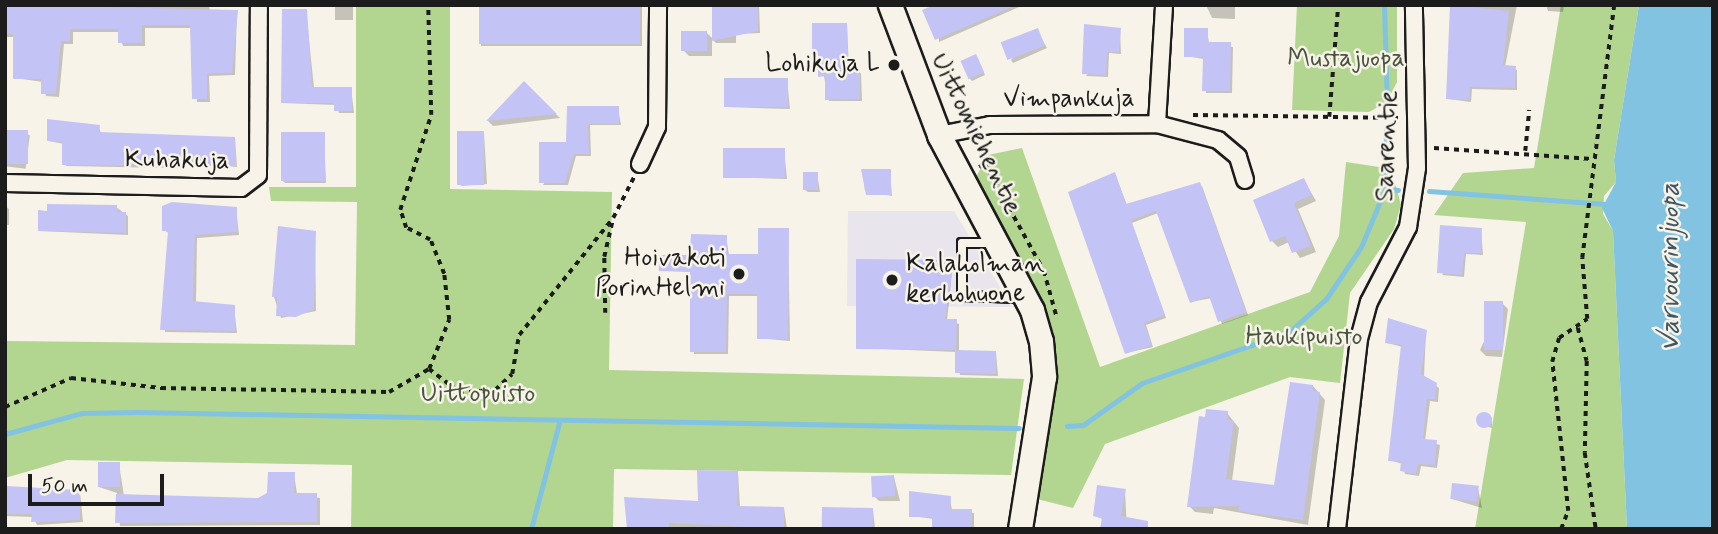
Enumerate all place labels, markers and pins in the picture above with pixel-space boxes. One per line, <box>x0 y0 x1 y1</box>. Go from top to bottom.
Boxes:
place label: Lohikuja L <box>763 49 880 81</box>
marker: Lohikuja L <box>886 57 902 73</box>
place label: Hoivakoti PorinHelmi <box>595 243 725 304</box>
place label: Kalaholman kerhohuone <box>906 249 1045 310</box>
marker: Hoivakoti PorinHelmi <box>731 266 747 282</box>
marker: Kalaholman kerhohuone <box>884 272 900 288</box>

